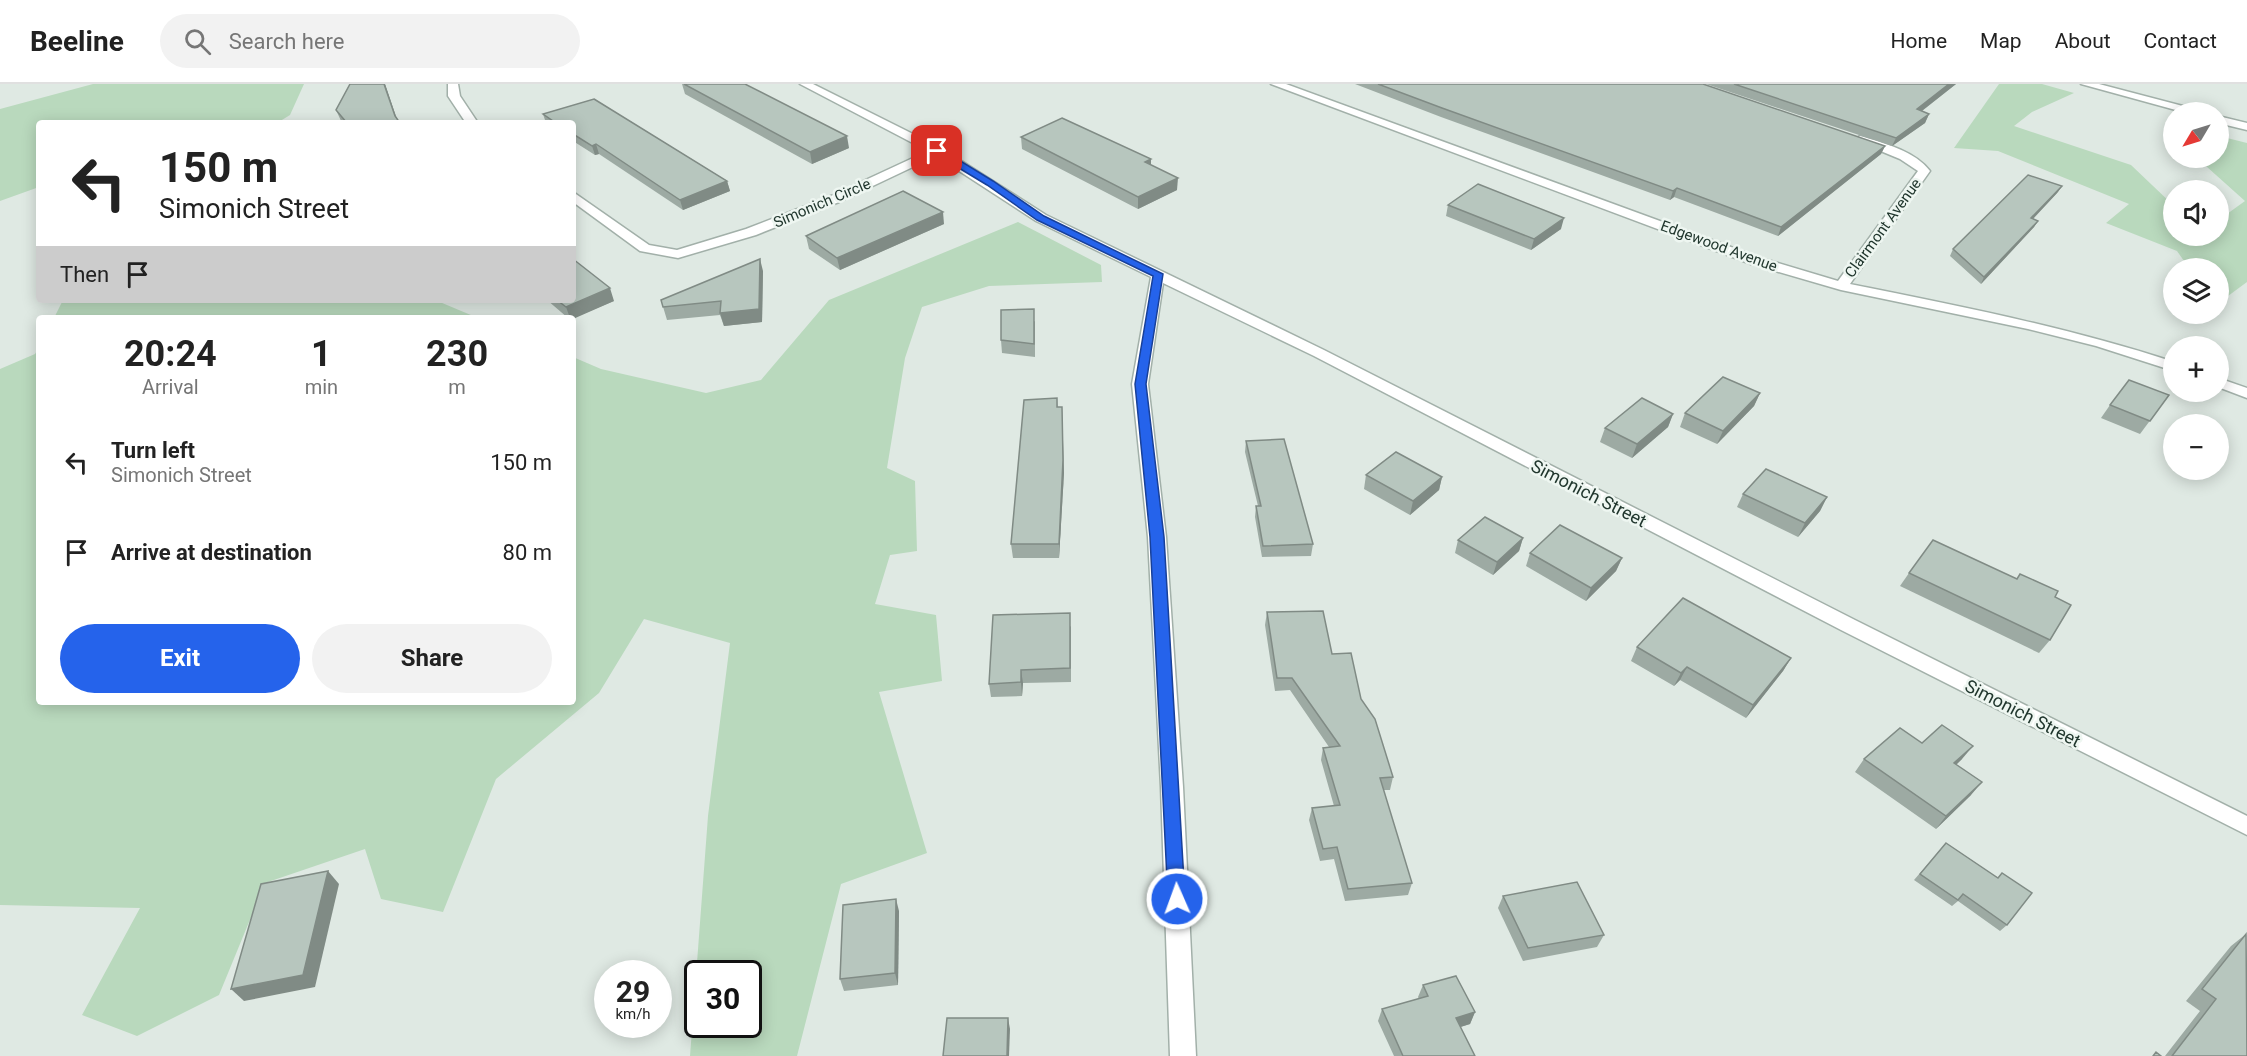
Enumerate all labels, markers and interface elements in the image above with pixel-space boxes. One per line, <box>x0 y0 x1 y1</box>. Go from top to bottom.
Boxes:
search box <box>160 14 580 68</box>
text: Beeline <box>30 25 124 58</box>
icon: search <box>181 25 214 58</box>
text: Search here <box>229 29 345 54</box>
text: Home <box>1891 29 1947 53</box>
text: Map <box>1980 29 2022 53</box>
text: About <box>2055 29 2111 53</box>
text: Contact <box>2144 29 2217 53</box>
north arrow <box>2163 102 2229 168</box>
map controls <box>2163 102 2229 480</box>
pin <box>911 125 962 176</box>
icon: arrive <box>920 134 953 167</box>
text: 150 m <box>159 143 278 192</box>
icon: left <box>60 144 138 222</box>
street label: Simonich Circle <box>771 174 873 232</box>
street label: Clairmont Avenue <box>1841 175 1925 281</box>
button: sound <box>2163 180 2229 246</box>
text: Simonich Street <box>159 193 349 225</box>
street label: Edgewood Avenue <box>1658 217 1780 275</box>
icon: arrive <box>121 258 154 291</box>
button: layers <box>2163 258 2229 324</box>
text: Then <box>60 262 109 287</box>
text: 20:24 <box>124 333 217 375</box>
text: 1 <box>311 333 332 375</box>
text: 230 <box>426 333 488 375</box>
button: + <box>2163 336 2229 402</box>
text: Arrival <box>142 375 199 399</box>
text: min <box>305 375 338 399</box>
text: m <box>448 375 466 399</box>
button: − <box>2163 414 2229 480</box>
text: Turn left <box>111 438 195 463</box>
icon: left <box>60 446 93 479</box>
text: 150 m <box>490 450 552 475</box>
street label: Simonich Street <box>1528 455 1650 531</box>
text: Simonich Street <box>111 463 252 487</box>
icon: arrive <box>60 536 93 569</box>
text: Arrive at destination <box>111 540 312 565</box>
text: 80 m <box>503 540 552 565</box>
button: Exit <box>60 624 300 693</box>
button: Share <box>312 624 552 693</box>
street label: Simonich Street <box>1962 675 2084 751</box>
position arrow <box>1145 867 1209 931</box>
speed limit sign: 30 <box>684 960 762 1038</box>
text: 29 <box>616 974 650 1009</box>
text: km/h <box>615 1005 651 1023</box>

